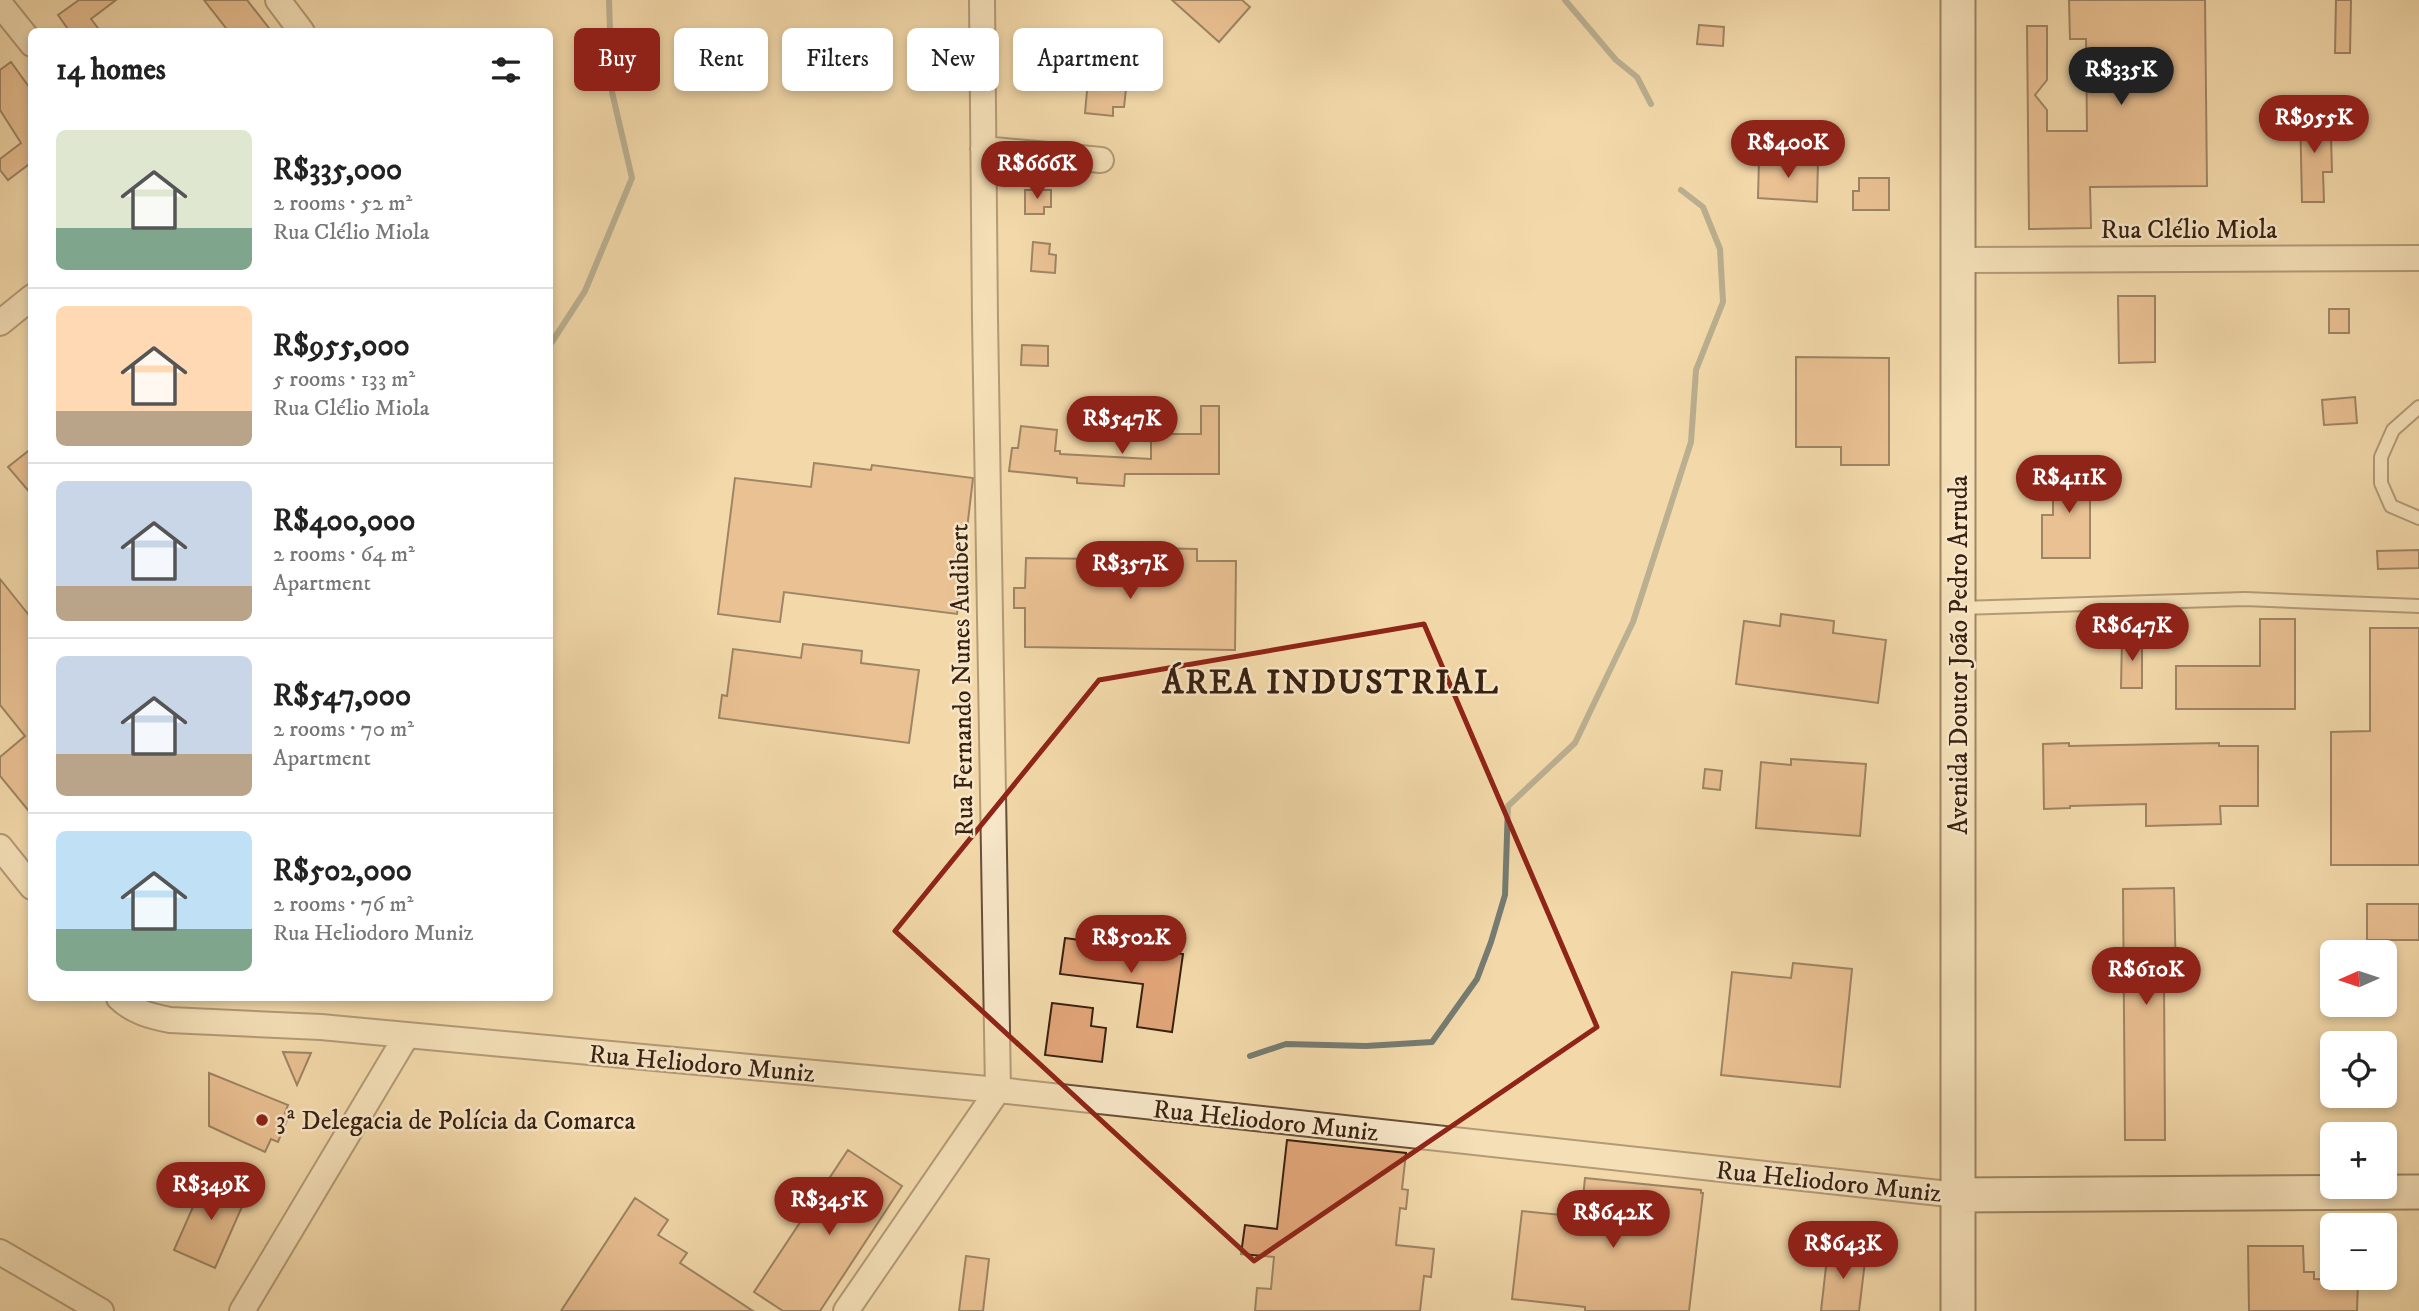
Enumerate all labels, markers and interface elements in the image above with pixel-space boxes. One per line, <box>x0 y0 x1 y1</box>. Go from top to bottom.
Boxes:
chip: Buy <box>574 28 660 91</box>
chip: Rent <box>674 28 768 91</box>
chip: Filters <box>782 28 893 91</box>
chip: New <box>907 28 999 91</box>
chip: Apartment <box>1013 28 1163 91</box>
pin: R$335K <box>2064 48 2178 107</box>
icon: filters <box>487 51 525 89</box>
text: 14 homes <box>56 52 166 89</box>
text: R$335K <box>2085 55 2157 84</box>
pin: R$955K <box>2257 96 2371 155</box>
text: R$955K <box>2275 103 2353 132</box>
pin: R$400K <box>1731 120 1845 180</box>
text: R$400K <box>1747 128 1829 157</box>
pin: R$666K <box>980 142 1094 201</box>
text: R$666K <box>997 149 1077 178</box>
text: R$335,000 <box>273 152 402 189</box>
icon: home <box>112 158 196 242</box>
text: 2 rooms · 52 m² <box>273 189 412 218</box>
street label: Rua Clélio Miola <box>2101 214 2277 247</box>
text: Rua Clélio Miola <box>273 218 429 247</box>
text: R$955,000 <box>273 328 410 365</box>
icon: home <box>112 334 196 418</box>
text: 5 rooms · 133 m² <box>273 365 415 394</box>
text: Rua Clélio Miola <box>273 394 429 423</box>
pin: R$547K <box>1065 396 1179 456</box>
text: R$547K <box>1083 404 1161 433</box>
pin: R$411K <box>2012 456 2126 515</box>
text: R$411K <box>2032 463 2106 492</box>
street label: Avenida Doutor João Pedro Arruda <box>1943 475 1976 835</box>
text: R$400,000 <box>273 503 415 540</box>
icon: home <box>112 509 196 593</box>
street label: Rua Fernando Nunes Audibert <box>943 523 982 837</box>
text: 2 rooms · 64 m² <box>273 540 415 569</box>
pin: R$357K <box>1073 542 1187 601</box>
text: R$357K <box>1092 549 1168 578</box>
text: Apartment <box>273 569 371 598</box>
pin: R$647K <box>2075 604 2189 663</box>
text: R$647K <box>2092 611 2172 640</box>
district label: ÁREA INDUSTRIAL <box>1161 661 1500 704</box>
text: R$547,000 <box>273 678 411 715</box>
icon: home <box>112 684 196 768</box>
text: 2 rooms · 70 m² <box>273 715 414 744</box>
text: Apartment <box>273 744 371 773</box>
text: R$502,000 <box>273 853 412 890</box>
icon: home <box>112 859 196 943</box>
text: 2 rooms · 76 m² <box>273 890 413 919</box>
pin: R$502K <box>1074 916 1188 975</box>
text: Rua Heliodoro Muniz <box>273 919 474 948</box>
text: R$502K <box>1091 923 1171 952</box>
north arrow <box>2320 940 2398 1017</box>
map controls <box>2320 940 2397 1290</box>
pin: R$610K <box>2089 948 2203 1007</box>
text: R$610K <box>2108 955 2184 984</box>
button: locate <box>2320 1031 2397 1108</box>
street label: Rua Heliodoro Muniz <box>587 1038 816 1091</box>
street label: Rua Heliodoro Muniz <box>1151 1093 1380 1150</box>
place label: 3ª Delegacia de Polícia da Comarca <box>276 1105 636 1138</box>
marker: 3ª Delegacia de Polícia da Comarca <box>254 1112 270 1128</box>
button: + <box>2320 1122 2397 1199</box>
street label: Rua Heliodoro Muniz <box>1714 1154 1943 1211</box>
pin: R$349K <box>154 1162 268 1222</box>
text: R$349K <box>172 1170 250 1199</box>
pin: R$345K <box>772 1178 886 1237</box>
text: R$345K <box>790 1185 868 1214</box>
pin: R$642K <box>1556 1190 1670 1250</box>
text: R$642K <box>1573 1198 1653 1227</box>
button: − <box>2320 1213 2397 1290</box>
pin: R$643K <box>1786 1222 1900 1281</box>
text: R$643K <box>1804 1229 1882 1258</box>

